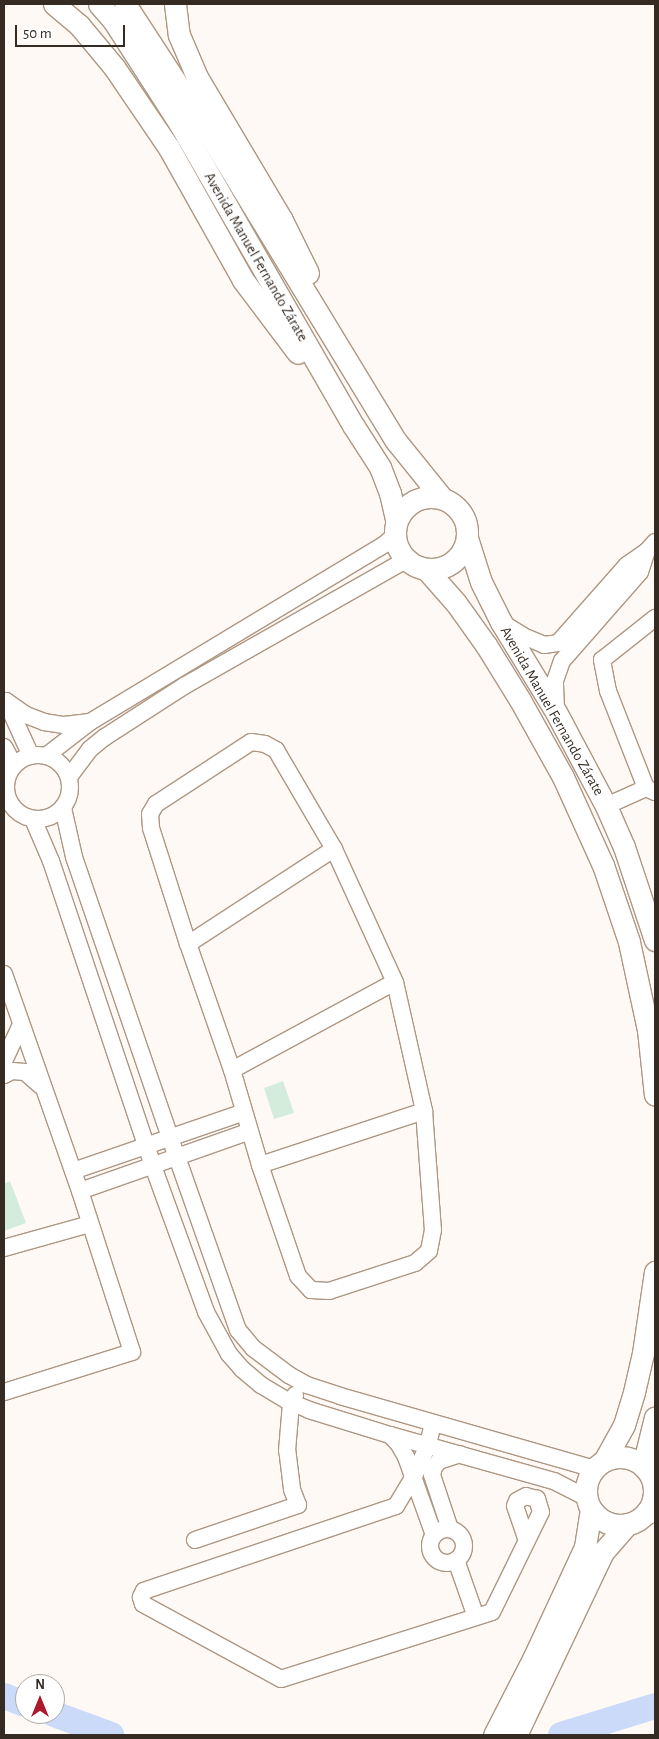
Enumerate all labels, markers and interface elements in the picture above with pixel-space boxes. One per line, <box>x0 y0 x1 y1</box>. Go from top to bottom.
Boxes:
scale bar <box>18 15 128 47</box>
text: 50 m <box>23 26 52 41</box>
street label: Avenida Manuel Fernando Zárate <box>200 169 312 345</box>
street label: Avenida Manuel Fernando Zárate <box>496 623 608 799</box>
north arrow <box>15 1674 65 1724</box>
text: N <box>35 1678 45 1692</box>

